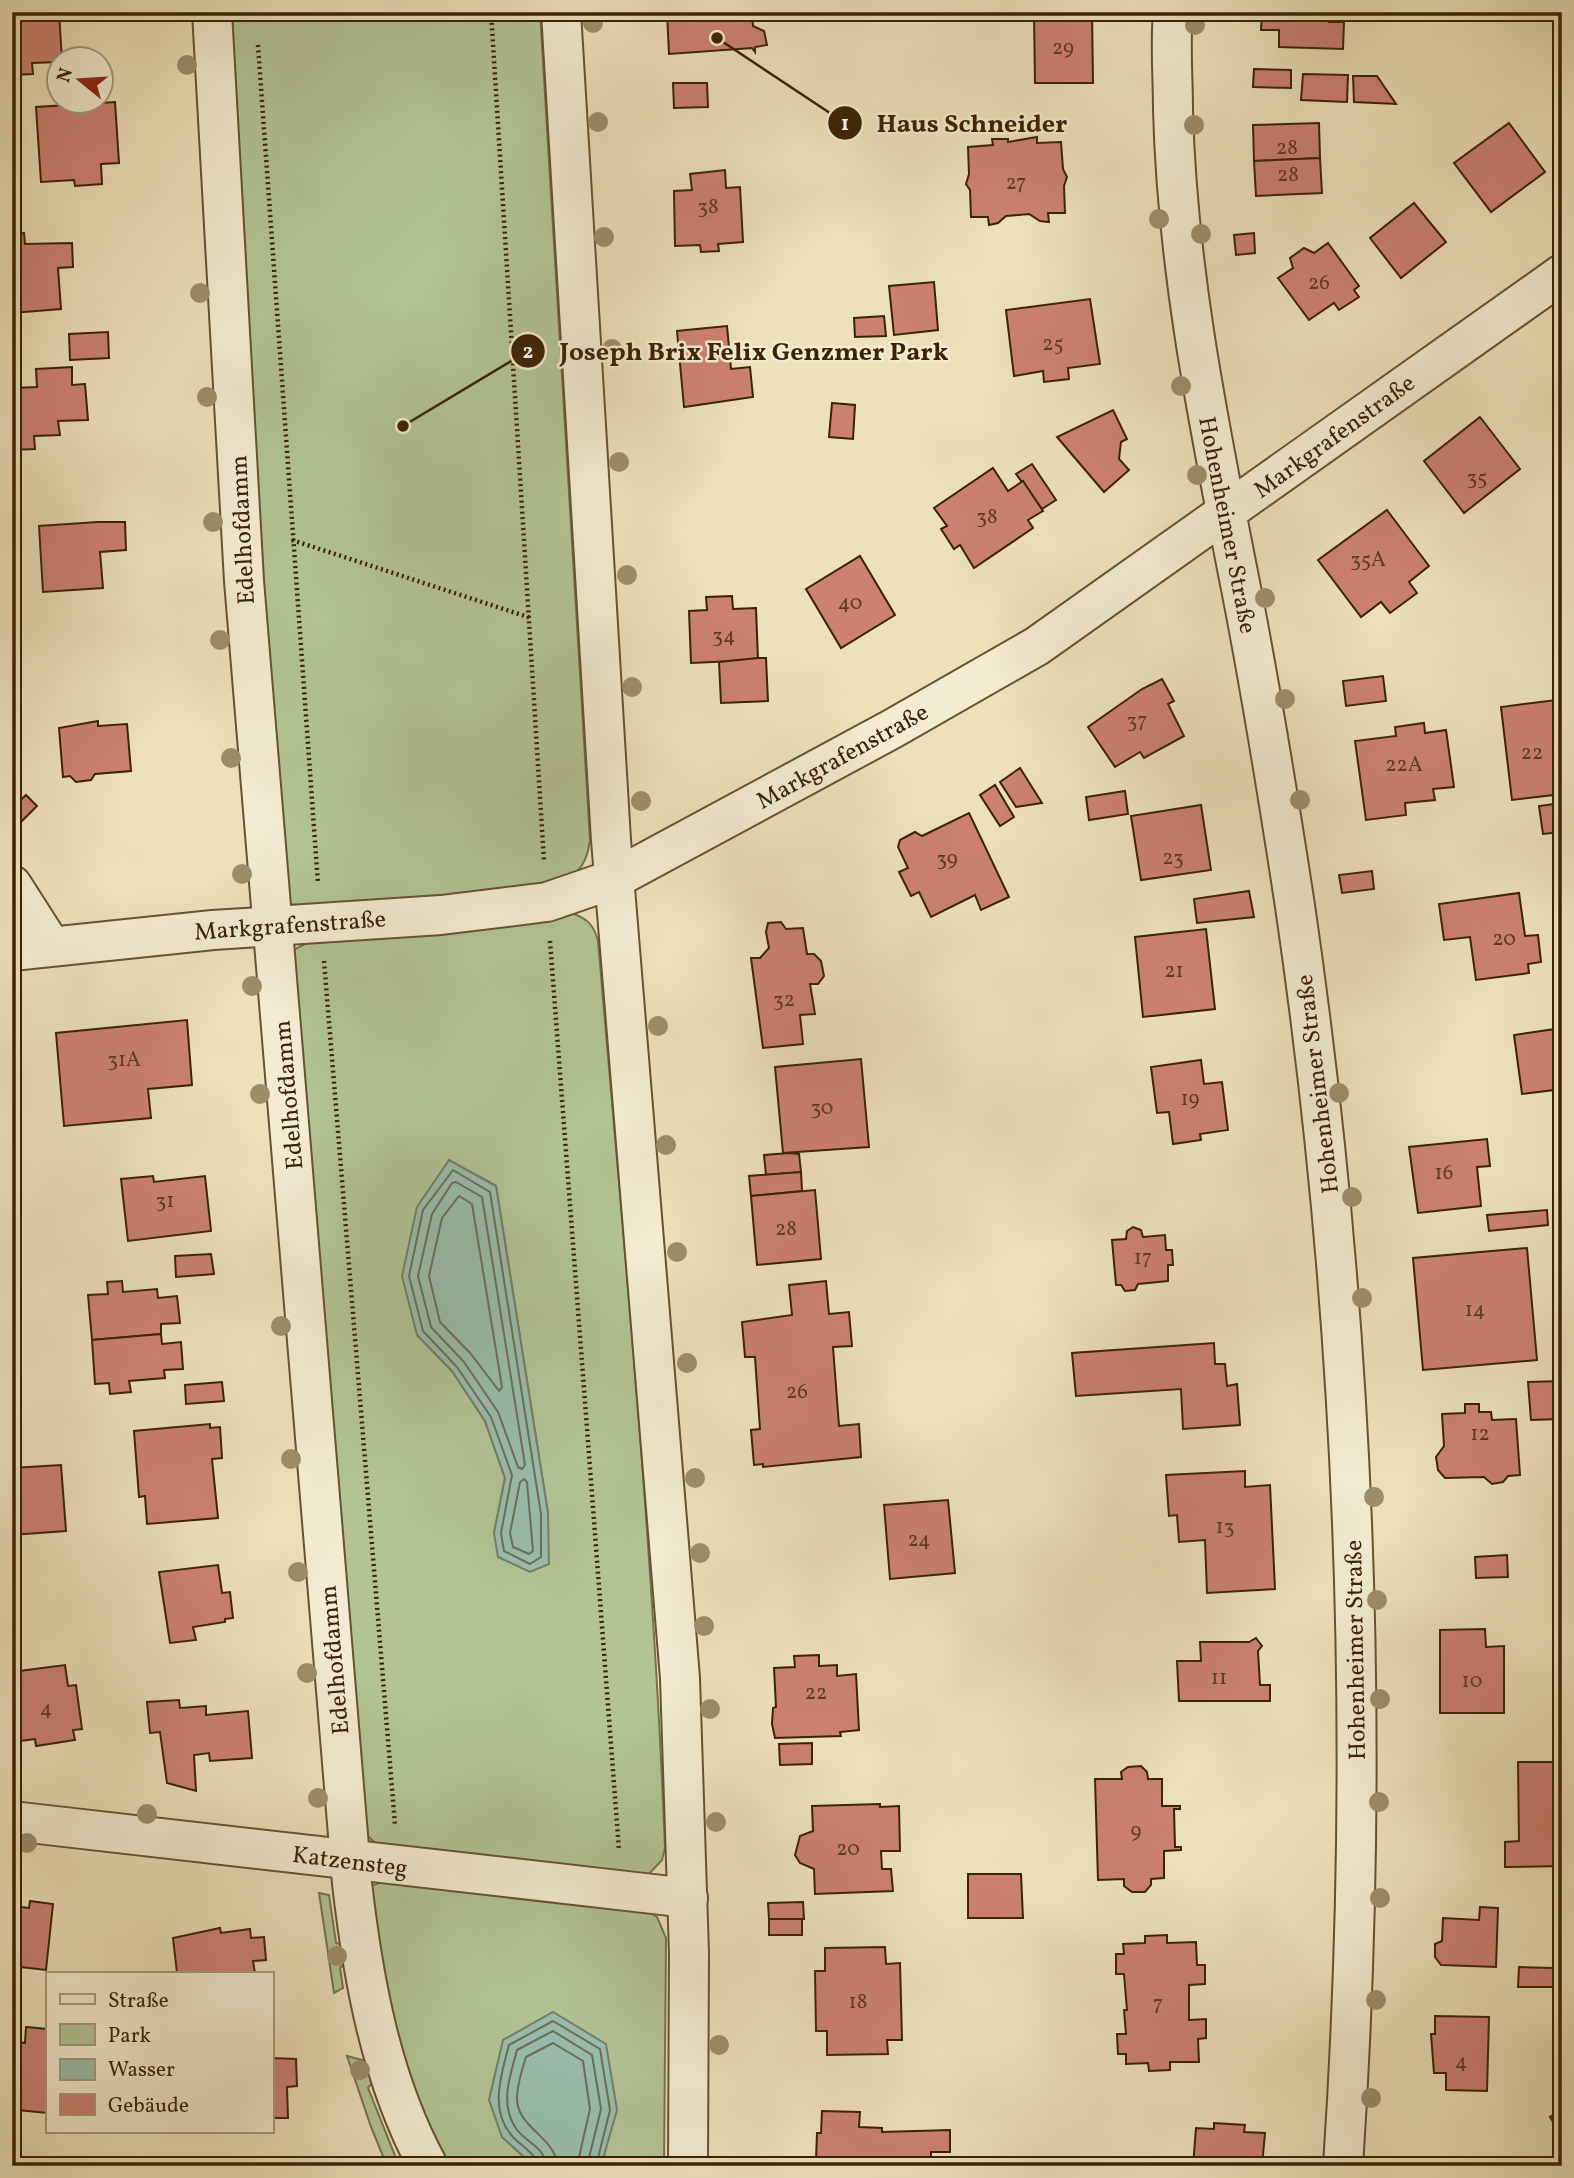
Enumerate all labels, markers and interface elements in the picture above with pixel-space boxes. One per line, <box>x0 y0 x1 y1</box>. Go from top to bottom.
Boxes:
house number: 29 <box>1052 34 1074 63</box>
north arrow <box>46 46 116 116</box>
text: N <box>51 65 80 86</box>
callout: Haus Schneider <box>827 99 1081 146</box>
text: Haus Schneider <box>877 107 1067 143</box>
text: 1 <box>841 110 849 139</box>
house number: 28 <box>1276 134 1298 163</box>
house number: 28 <box>1277 161 1299 190</box>
house number: 27 <box>1006 169 1026 198</box>
house number: 38 <box>697 193 719 222</box>
house number: 26 <box>1308 269 1330 298</box>
callout: Joseph Brix Felix Genzmer Park <box>510 327 962 374</box>
house number: 25 <box>1042 330 1064 359</box>
text: Joseph Brix Felix Genzmer Park <box>559 335 949 371</box>
text: 2 <box>523 338 533 367</box>
street label: Markgrafenstraße <box>1247 367 1423 508</box>
street label: Hohenheimer Straße <box>1188 414 1264 637</box>
street label: Edelhofdamm <box>223 454 265 606</box>
house number: 35 <box>1467 464 1487 493</box>
house number: 38 <box>976 503 998 532</box>
house number: 35A <box>1350 546 1386 575</box>
house number: 40 <box>838 589 862 618</box>
house number: 34 <box>712 622 736 651</box>
street label: Markgrafenstraße <box>751 696 935 819</box>
house number: 37 <box>1127 707 1147 736</box>
house number: 22 <box>1521 739 1543 768</box>
house number: 22A <box>1385 751 1423 780</box>
house number: 23 <box>1162 844 1184 873</box>
house number: 39 <box>936 845 958 874</box>
street label: Markgrafenstraße <box>193 903 387 951</box>
house number: 20 <box>1492 925 1516 954</box>
house number: 21 <box>1164 957 1184 986</box>
street label: Hohenheimer Straße <box>1289 972 1349 1195</box>
house number: 32 <box>773 986 795 1015</box>
street label: Edelhofdamm <box>267 1019 313 1171</box>
house number: 31A <box>107 1046 141 1075</box>
house number: 19 <box>1180 1085 1200 1114</box>
house number: 30 <box>811 1094 833 1123</box>
house number: 16 <box>1435 1159 1453 1188</box>
house number: 31 <box>156 1187 174 1216</box>
house number: 28 <box>775 1215 797 1244</box>
house number: 17 <box>1134 1244 1152 1273</box>
house number: 14 <box>1465 1296 1485 1325</box>
house number: 26 <box>786 1378 808 1407</box>
house number: 12 <box>1470 1420 1490 1449</box>
house number: 13 <box>1216 1513 1234 1542</box>
house number: 24 <box>907 1526 931 1555</box>
street label: Hohenheimer Straße <box>1338 1539 1376 1760</box>
street label: Edelhofdamm <box>313 1584 359 1736</box>
house number: 11 <box>1211 1664 1227 1693</box>
house number: 10 <box>1462 1667 1482 1696</box>
house number: 22 <box>805 1679 827 1708</box>
house number: 4 <box>40 1695 52 1724</box>
house number: 9 <box>1131 1817 1142 1846</box>
house number: 20 <box>836 1835 860 1864</box>
street label: Katzensteg <box>290 1839 409 1887</box>
legend <box>46 1972 273 2132</box>
text: Straße <box>108 1987 169 2016</box>
house number: 18 <box>849 1988 867 2017</box>
house number: 7 <box>1153 1990 1163 2019</box>
text: Park <box>108 2022 151 2051</box>
house number: 4 <box>1455 2048 1467 2077</box>
text: Wasser <box>108 2056 175 2085</box>
text: Gebäude <box>108 2092 189 2121</box>

